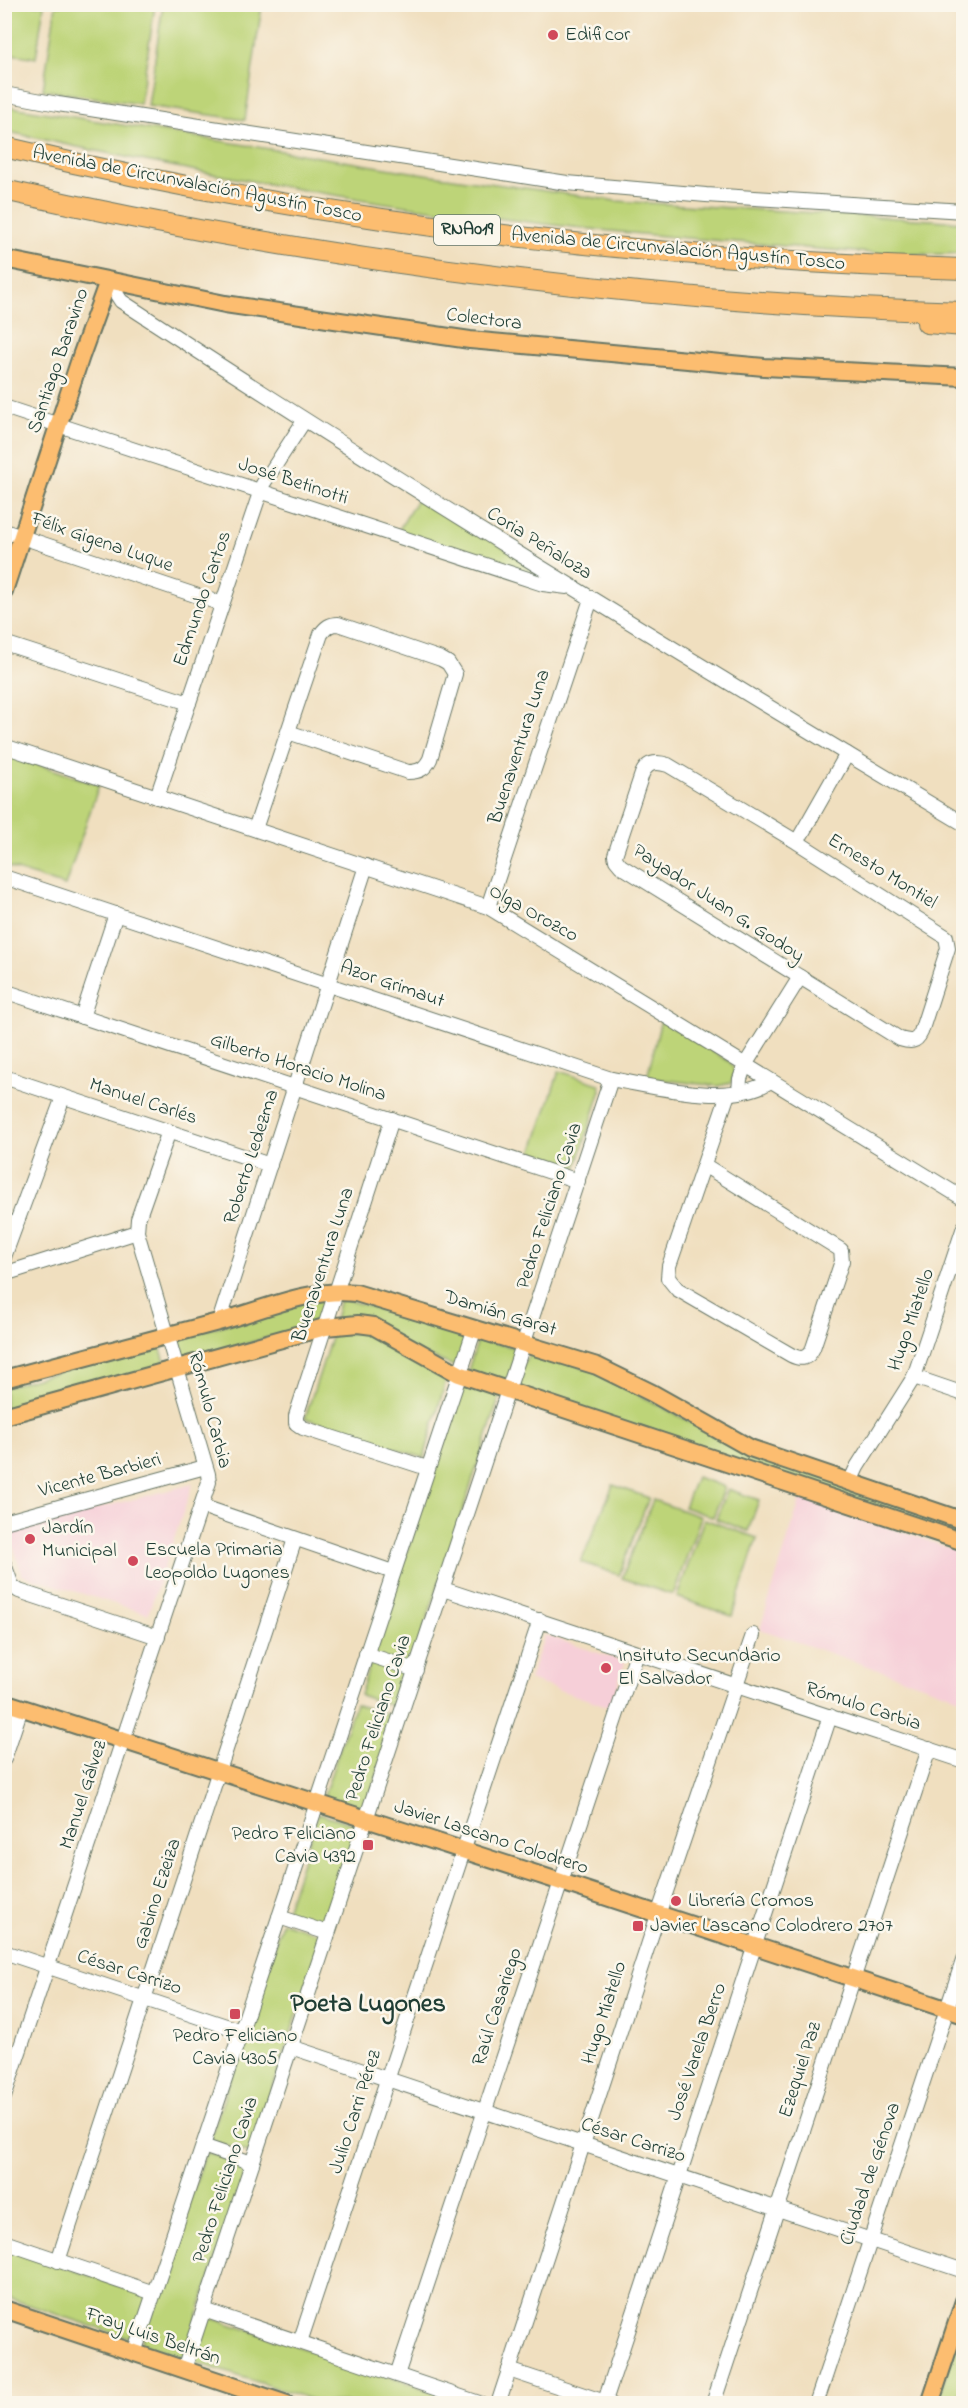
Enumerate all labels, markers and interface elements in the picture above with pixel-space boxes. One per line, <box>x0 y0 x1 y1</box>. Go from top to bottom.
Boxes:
place label: Edificor <box>565 21 631 50</box>
marker: Edificor <box>546 28 560 42</box>
street label: Avenida de Circunvalación Agustín Tosco <box>30 139 364 232</box>
road number: RNA019 <box>434 215 500 245</box>
street label: Avenida de Circunvalación Agustín Tosco <box>510 221 846 280</box>
street label: Santiago Baravino <box>21 284 98 438</box>
street label: Colectora <box>444 301 524 339</box>
street label: José Betinotti <box>234 451 352 513</box>
street label: Coria Peñaloza <box>480 500 598 588</box>
street label: Félix Gigena Luque <box>26 505 177 582</box>
street label: Edmundo Cartos <box>166 527 240 671</box>
street label: Buenaventura Luna <box>481 666 559 829</box>
street label: Ernesto Montiel <box>822 827 942 917</box>
street label: Payador Juan G. Godoy <box>626 837 810 971</box>
street label: Olga Orozco <box>482 877 583 951</box>
street label: Azor Grimaut <box>336 954 449 1017</box>
street label: Gilberto Horacio Molina <box>206 1026 390 1110</box>
street label: Manuel Carlés <box>85 1071 201 1133</box>
street label: Roberto Ledezma <box>217 1086 287 1228</box>
street label: Pedro Feliciano Cavia <box>509 1119 591 1293</box>
street label: Buenaventura Luna <box>285 1184 363 1347</box>
street label: Hugo Miatello <box>881 1265 944 1376</box>
street label: Damián Garat <box>439 1283 560 1345</box>
street label: Rómulo Carbia <box>179 1348 239 1472</box>
street label: Vicente Barbieri <box>35 1446 164 1507</box>
place label: Jardín Municipal <box>42 1514 117 1566</box>
marker: Jardín Municipal <box>23 1532 37 1546</box>
place label: Escuela Primaria Leopoldo Lugones <box>145 1536 290 1589</box>
marker: Escuela Primaria Leopoldo Lugones <box>126 1554 140 1568</box>
street label: Pedro Feliciano Cavia <box>338 1631 420 1805</box>
place label: Insituto Secundario El Salvador <box>618 1642 781 1694</box>
marker: Insituto Secundario El Salvador <box>599 1661 613 1675</box>
street label: Rómulo Carbia <box>801 1675 925 1739</box>
street label: Manuel Gálvez <box>53 1736 115 1853</box>
street label: Javier Lascano Colodrero <box>390 1793 592 1883</box>
place label: Pedro Feliciano Cavia 4392 <box>231 1820 356 1872</box>
street label: Gabino Ezeiza <box>126 1835 190 1953</box>
marker: Pedro Feliciano Cavia 4392 <box>361 1838 375 1852</box>
place label: Librería Cromos <box>688 1887 814 1916</box>
marker: Librería Cromos <box>669 1894 683 1908</box>
place label: Javier Lascano Colodrero 2707 <box>650 1912 893 1941</box>
marker: Javier Lascano Colodrero 2707 <box>631 1919 645 1933</box>
street label: César Carrizo <box>73 1942 185 2004</box>
street label: Raúl Casariego <box>465 1944 532 2070</box>
street label: Hugo Miatello <box>575 1958 636 2069</box>
street label: José Varela Berro <box>661 1979 735 2125</box>
district label: Poeta Lugones <box>290 1986 446 2025</box>
marker: Pedro Feliciano Cavia 4305 <box>228 2007 242 2021</box>
street label: Ezequiel Paz <box>772 2018 830 2122</box>
place label: Pedro Feliciano Cavia 4305 <box>173 2022 297 2074</box>
street label: Julio Carri Pérez <box>322 2046 390 2178</box>
street label: Pedro Feliciano Cavia <box>185 2093 267 2267</box>
street label: Ciudad de Génova <box>833 2098 909 2250</box>
street label: César Carrizo <box>577 2110 689 2172</box>
street label: Fray Luis Beltrán <box>81 2300 224 2374</box>

